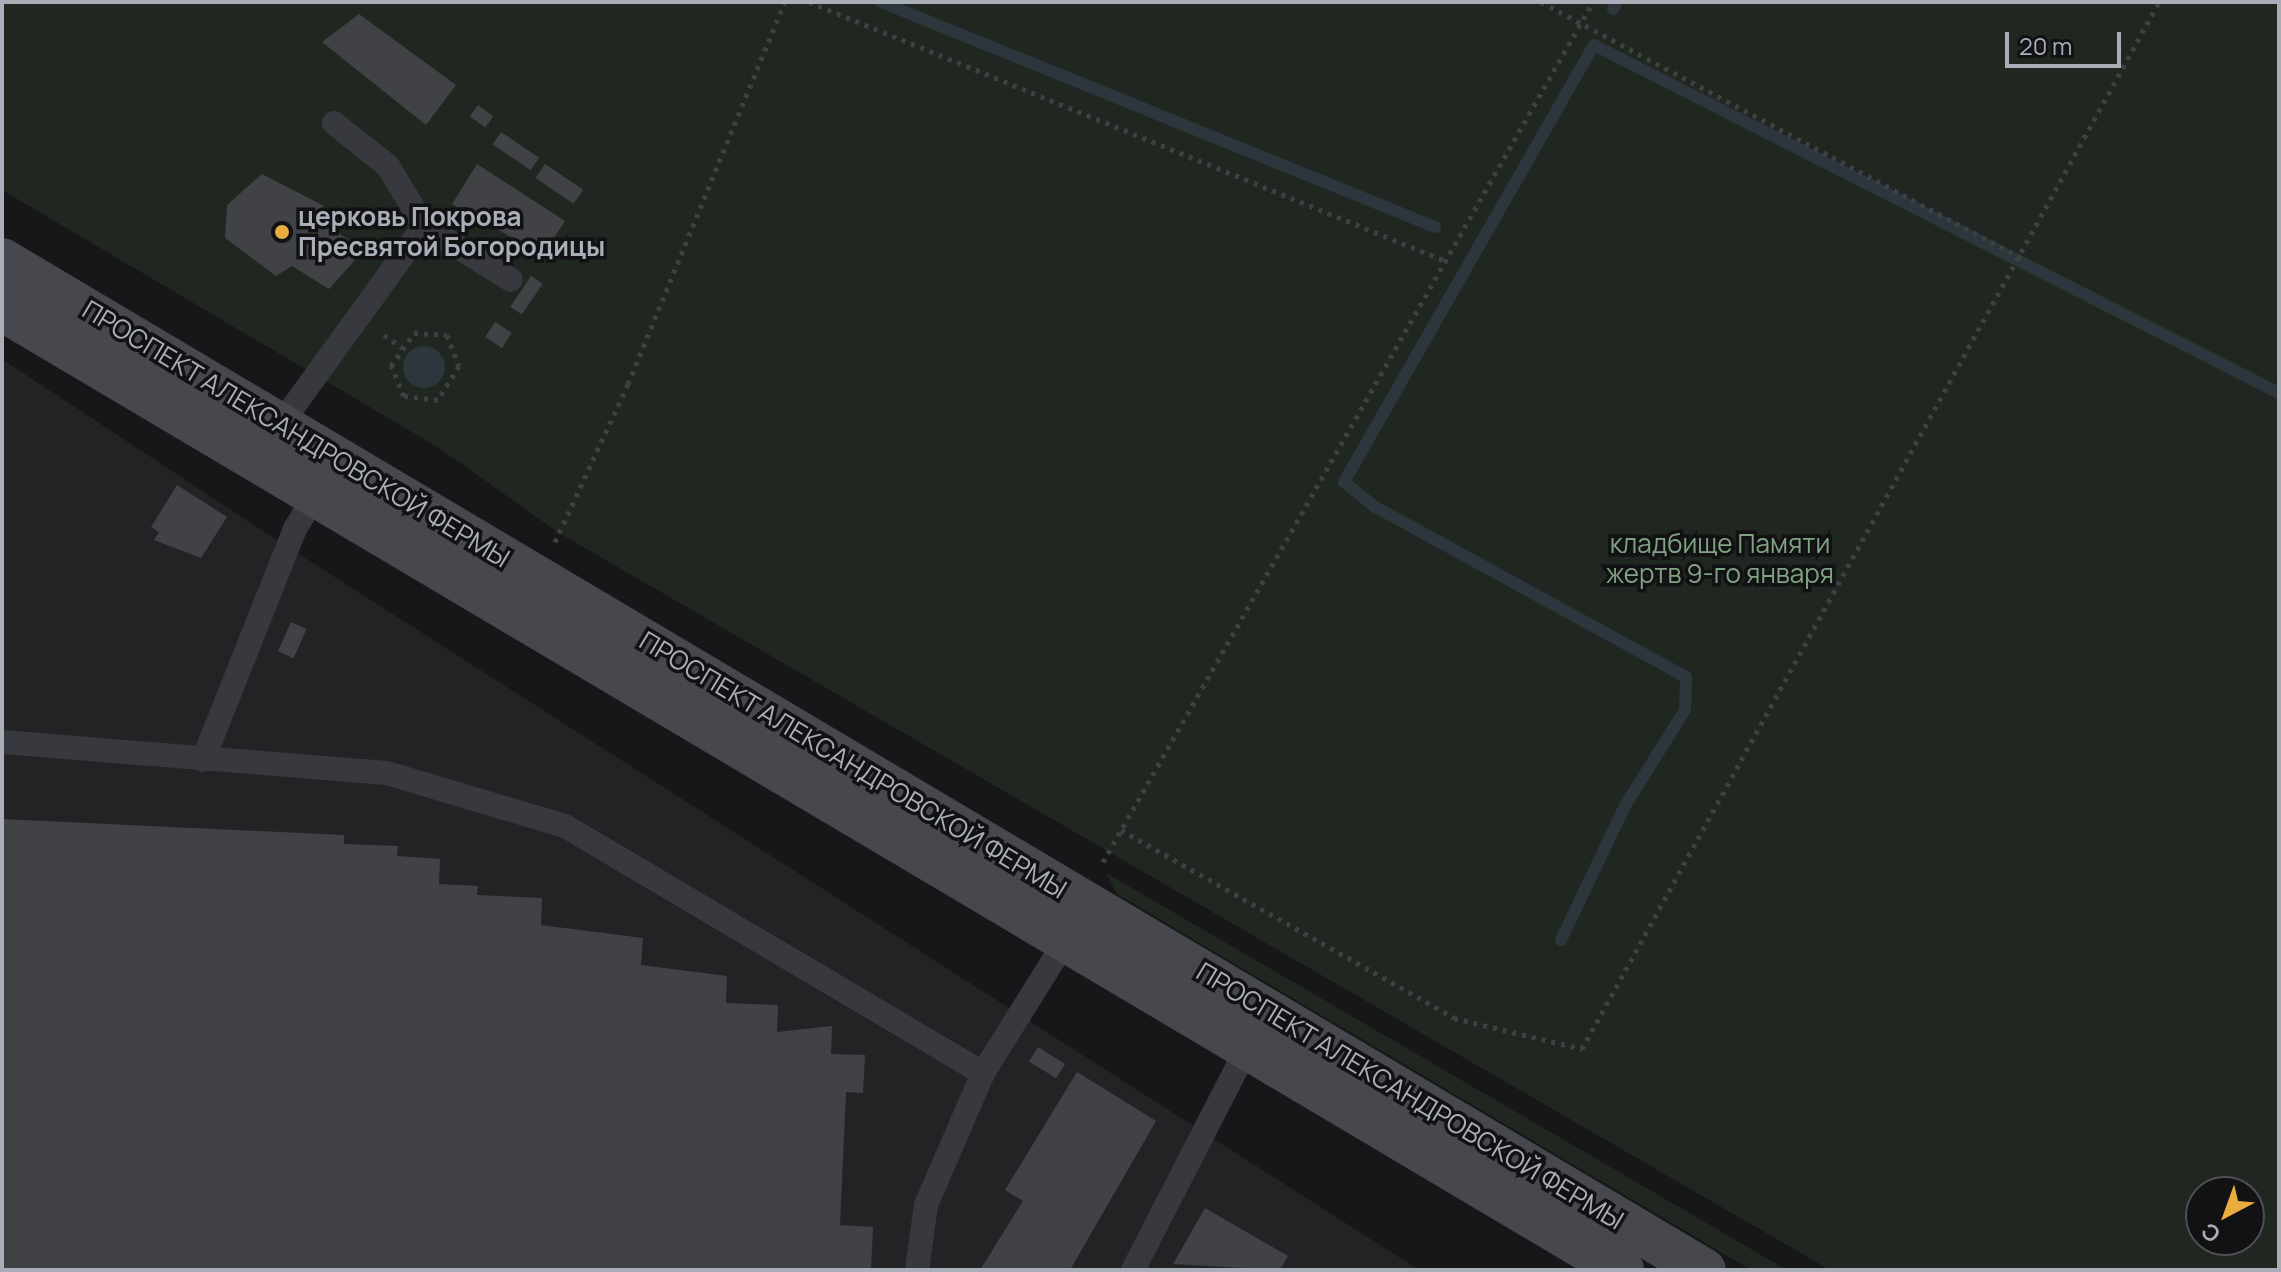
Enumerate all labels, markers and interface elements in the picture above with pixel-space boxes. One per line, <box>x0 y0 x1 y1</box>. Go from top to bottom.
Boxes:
scale bar <box>2009 16 2125 66</box>
text: 20 m <box>2019 29 2072 62</box>
place label: церковь Покрова Пресвятой Богородицы <box>298 201 605 262</box>
marker: церковь Покрова Пресвятой Богородицы <box>273 223 291 241</box>
street label: ПРОСПЕКТ АЛЕКСАНДРОВСКОЙ ФЕРМЫ <box>77 294 515 574</box>
park label: кладбище Памяти жертв 9-го января <box>1606 528 1834 590</box>
street label: ПРОСПЕКТ АЛЕКСАНДРОВСКОЙ ФЕРМЫ <box>634 625 1072 905</box>
street label: ПРОСПЕКТ АЛЕКСАНДРОВСКОЙ ФЕРМЫ <box>1191 956 1629 1236</box>
north arrow <box>2185 1176 2265 1256</box>
text: С <box>2195 1216 2227 1249</box>

